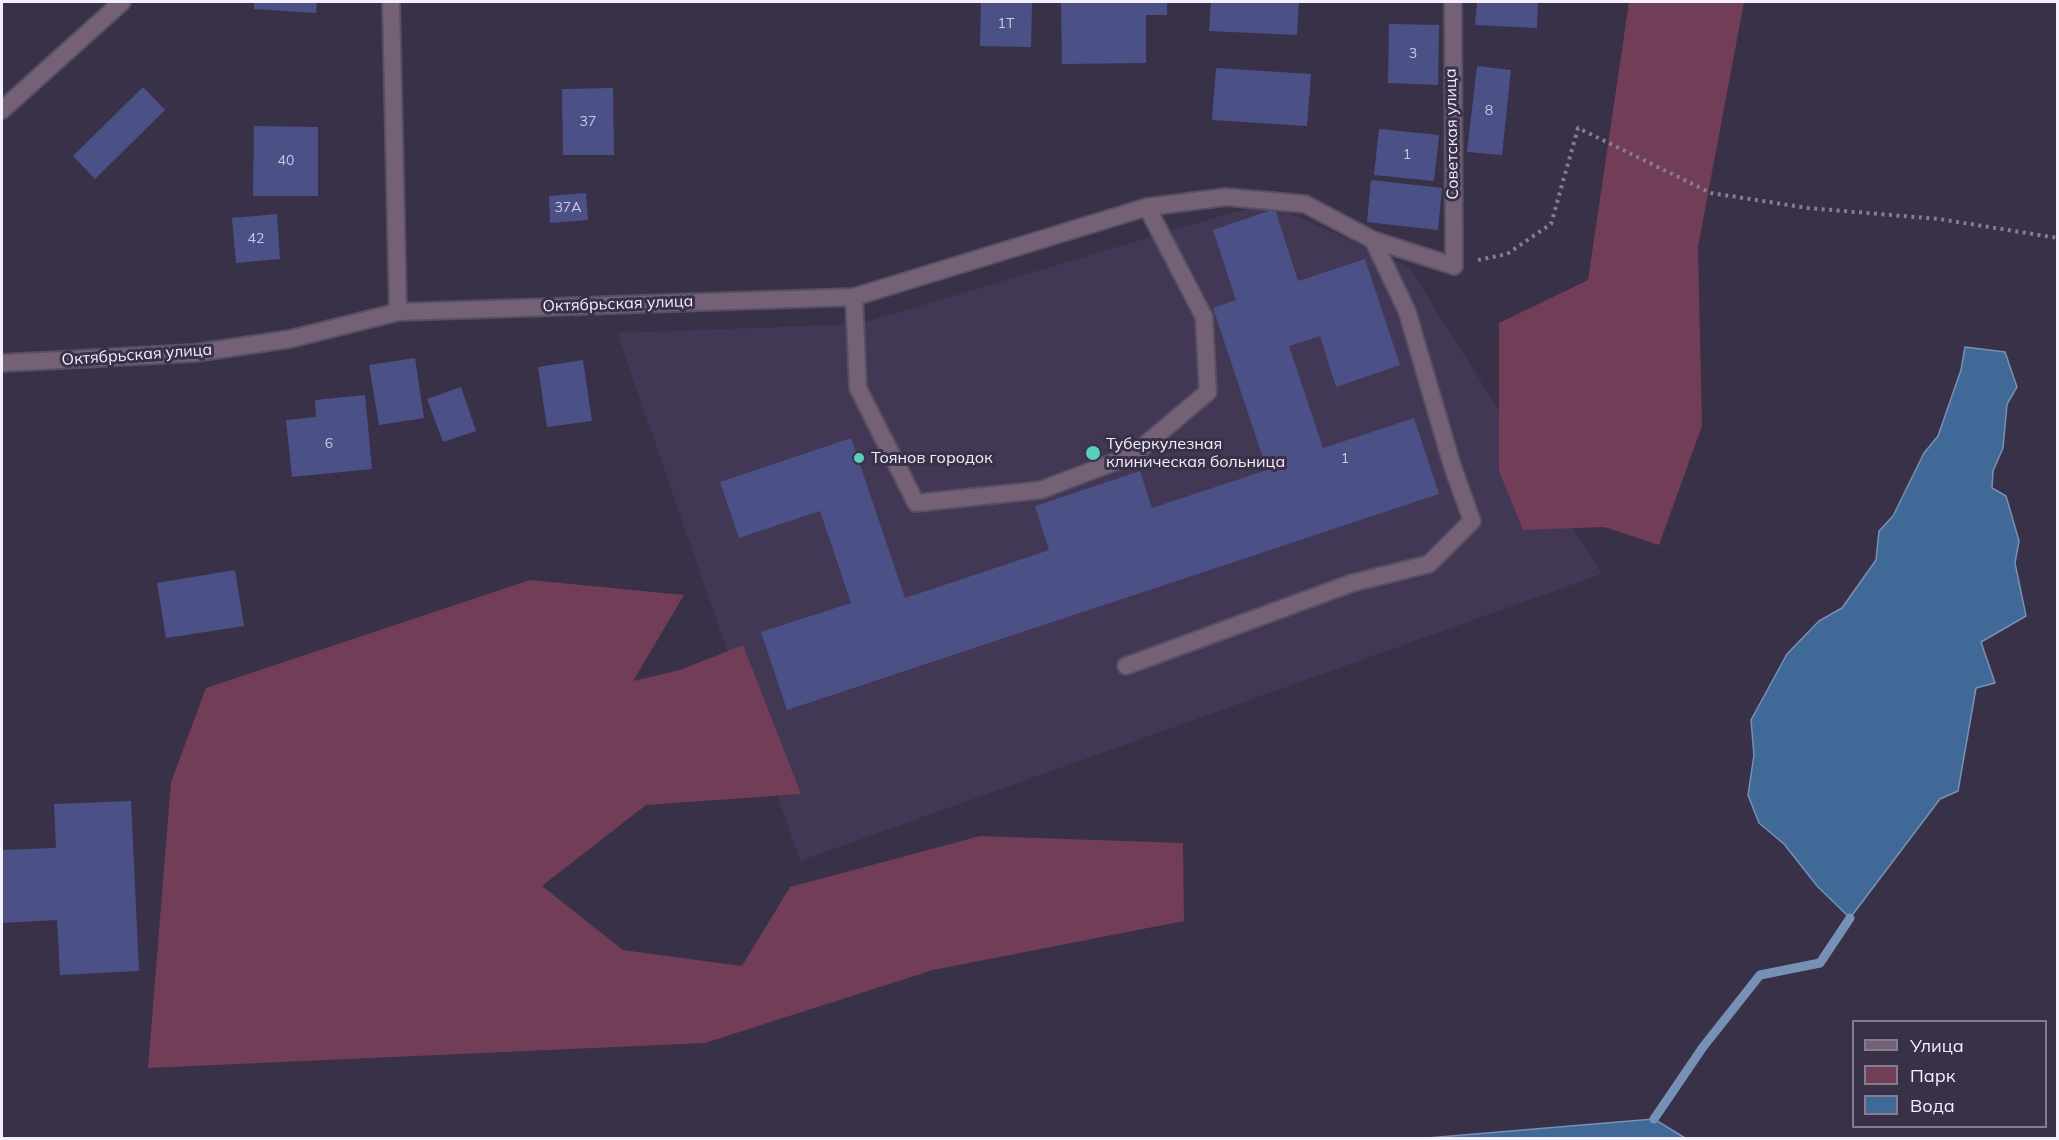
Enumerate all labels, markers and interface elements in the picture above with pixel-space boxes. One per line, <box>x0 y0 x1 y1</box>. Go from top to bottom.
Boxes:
house number: 1Т <box>998 16 1014 32</box>
house number: 3 <box>1409 46 1417 62</box>
street label: Советская улица <box>1441 68 1463 200</box>
house number: 8 <box>1485 103 1493 119</box>
house number: 37 <box>580 114 596 130</box>
house number: 1 <box>1403 147 1411 163</box>
house number: 40 <box>278 153 294 169</box>
house number: 37А <box>554 200 582 216</box>
house number: 42 <box>248 231 264 247</box>
street label: Октябрьская улица <box>542 292 694 316</box>
street label: Октябрьская улица <box>61 340 213 370</box>
place label: Туберкулезная клиническая больница <box>1106 434 1285 472</box>
house number: 6 <box>325 436 333 452</box>
marker: Туберкулезная клиническая больница <box>1084 444 1102 462</box>
place label: Тоянов городок <box>871 448 993 468</box>
marker: Тоянов городок <box>852 451 866 465</box>
house number: 1 <box>1341 451 1349 467</box>
legend <box>1852 1020 2047 1128</box>
text: Улица <box>1910 1034 1964 1057</box>
text: Парк <box>1910 1064 1955 1087</box>
text: Вода <box>1910 1094 1955 1117</box>

